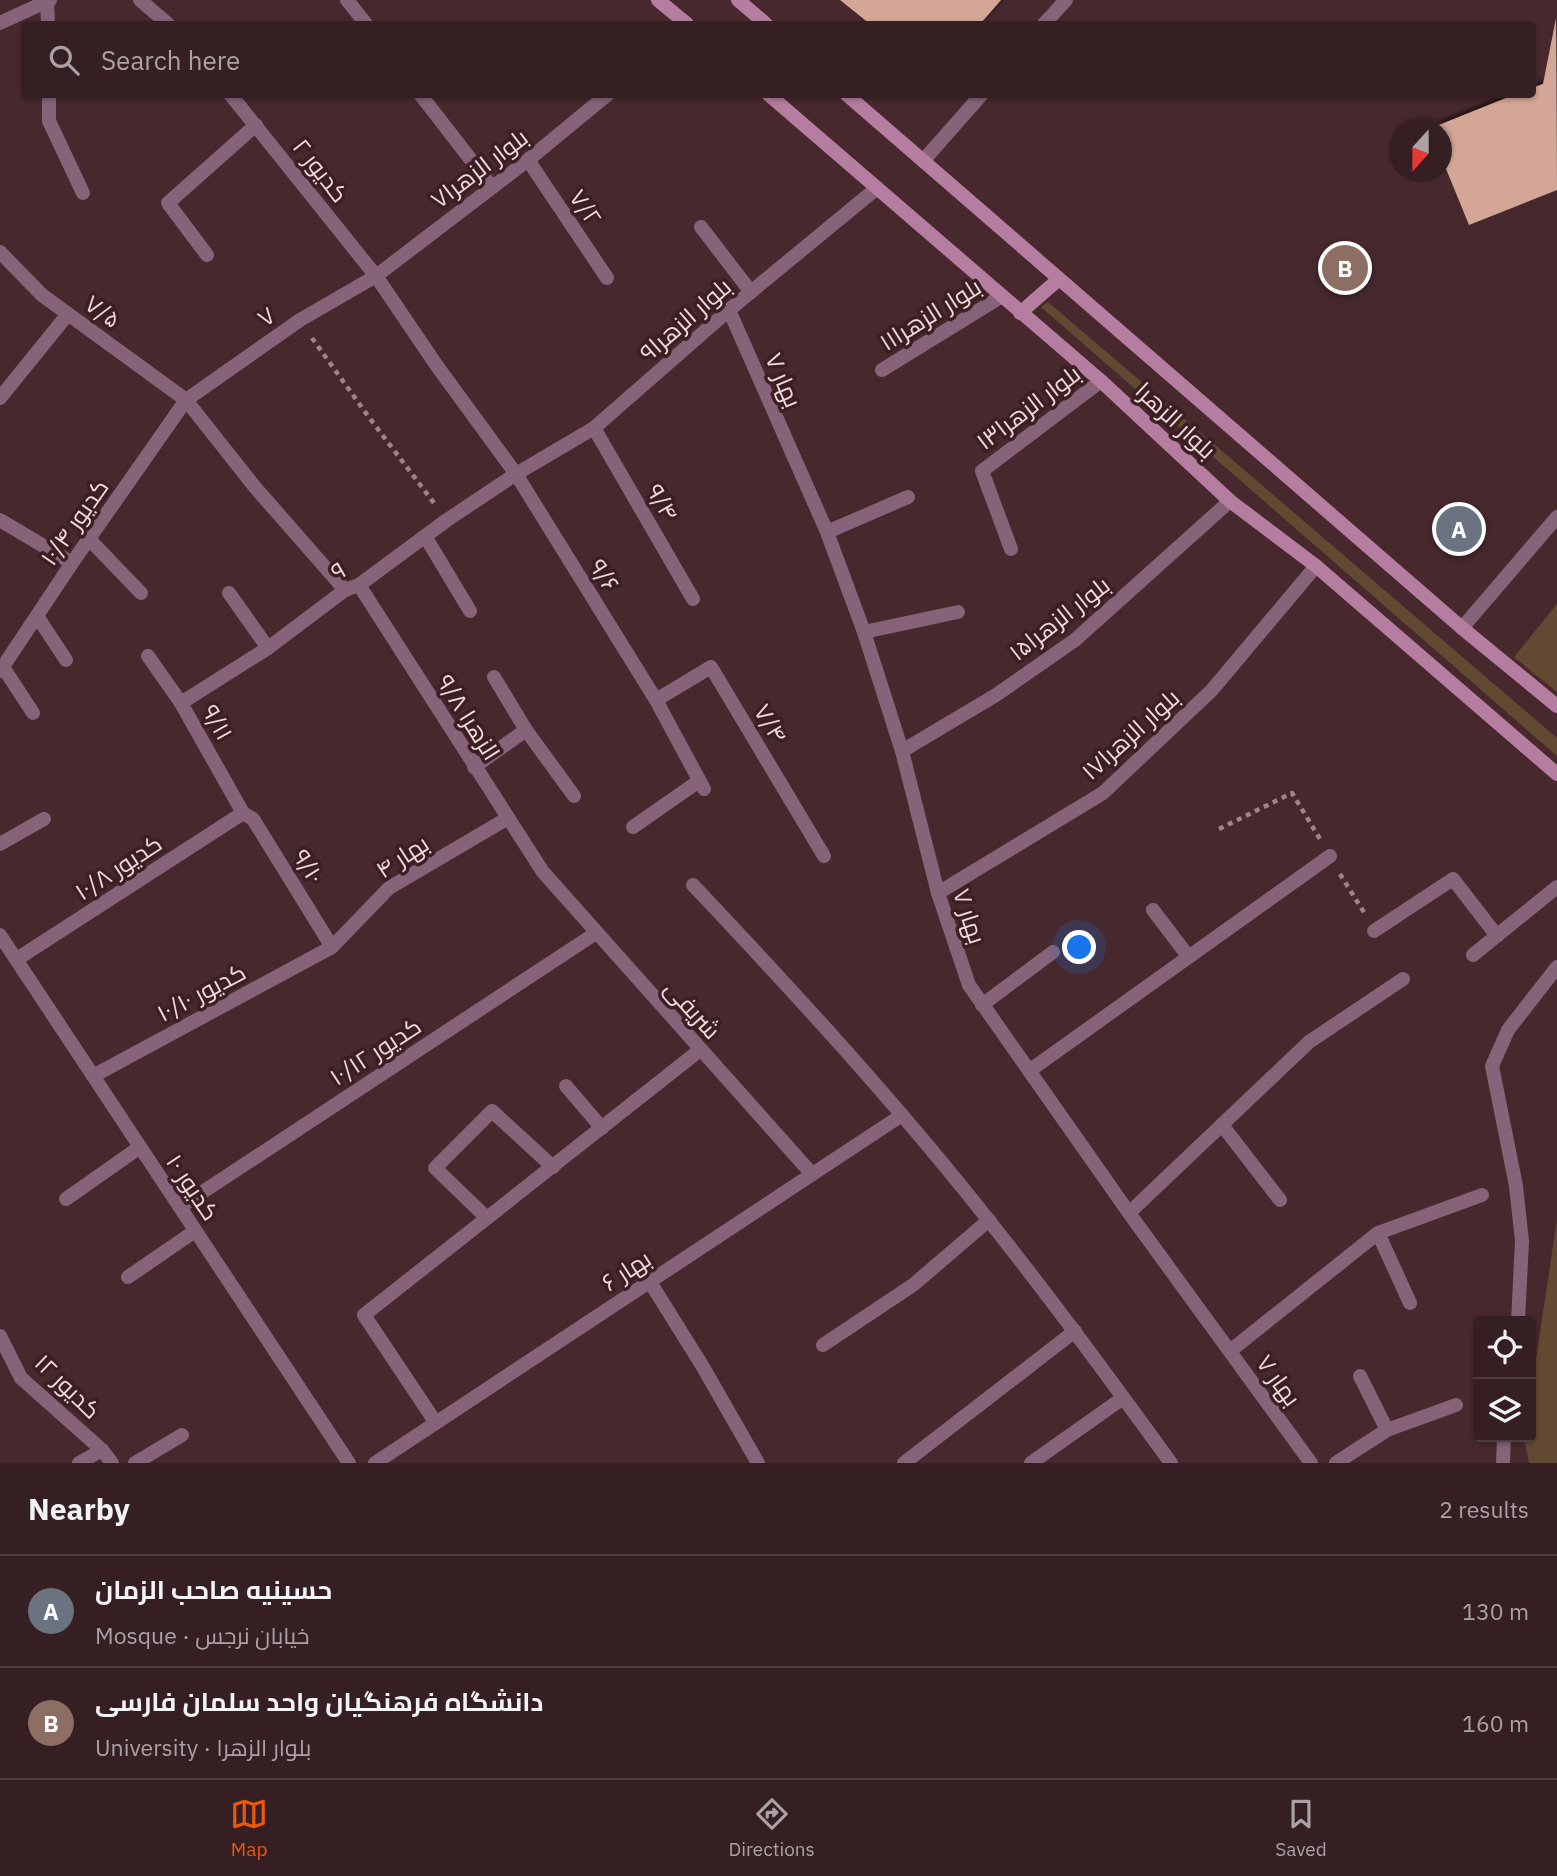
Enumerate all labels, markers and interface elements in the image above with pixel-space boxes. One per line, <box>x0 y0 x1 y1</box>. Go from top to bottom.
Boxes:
search box <box>21 21 1536 98</box>
icon: search <box>45 41 83 79</box>
text: Search here <box>101 43 240 77</box>
north arrow <box>1389 119 1452 182</box>
street label: بلوار الزهرا۷ <box>424 121 534 215</box>
street label: ۲ کدیور <box>286 131 356 209</box>
street label: ۷/۲ <box>562 183 610 231</box>
pin: B <box>1322 242 1368 294</box>
street label: بلوار الزهرا۹ <box>632 270 738 368</box>
street label: بلوار الزهرا۱۱ <box>873 270 987 358</box>
street label: ۷/۵ <box>79 287 127 335</box>
street label: ۷ <box>251 299 281 333</box>
street label: بهار ۷ <box>758 348 810 412</box>
street label: بلوار الزهرا۱۳ <box>969 357 1087 457</box>
street label: بلوار الزهرا <box>1129 375 1223 465</box>
street label: کدیور ۱۰/۴ <box>33 472 115 572</box>
street label: ۹/۴ <box>640 478 686 526</box>
pin: A <box>1436 503 1482 555</box>
street label: ۹/۶ <box>583 552 627 598</box>
street label: ۹ <box>325 553 351 587</box>
street label: بلوار الزهرا۱۵ <box>1002 569 1116 667</box>
street label: الزهرا ۹/۸ <box>430 668 508 766</box>
street label: بلوار الزهرا۱۷ <box>1074 681 1186 787</box>
street label: ۹/۱۱ <box>195 698 241 746</box>
street label: ۷/۴ <box>747 698 795 748</box>
street label: کدیور ۱۰/۸ <box>68 827 168 907</box>
street label: بهار ۴ <box>369 827 435 885</box>
street label: ۹/۱۰ <box>286 843 332 889</box>
street label: بهار ۷ <box>946 884 994 948</box>
your location <box>1062 930 1096 964</box>
street label: کدیور ۱۰/۱۰ <box>151 955 251 1029</box>
street label: شریفی <box>658 972 728 1046</box>
street label: کدیور ۱۰/۱۲ <box>323 1010 427 1092</box>
street label: کدیور ۱۰ <box>159 1148 227 1226</box>
street label: بهار ۶ <box>595 1242 657 1298</box>
map controls <box>1473 1316 1536 1442</box>
button: locate <box>1473 1316 1536 1379</box>
street label: کدیور ۱۲ <box>28 1347 108 1425</box>
street label: بهار ۷ <box>1250 1348 1308 1412</box>
button: layers <box>1473 1379 1536 1442</box>
text: Nearby <box>28 1489 130 1528</box>
text: 2 results <box>1439 1494 1529 1524</box>
text: حسینیه صاحب الزمان <box>95 1572 332 1606</box>
text: A <box>43 1596 59 1626</box>
text: 130 m <box>1462 1596 1529 1626</box>
text: Mosque · خیابان نرجس <box>95 1620 310 1650</box>
text: دانشگاه فرهنگیان واحد سلمان فارسی <box>95 1684 543 1718</box>
text: B <box>43 1708 59 1738</box>
text: 160 m <box>1462 1708 1529 1738</box>
text: University · بلوار الزهرا <box>95 1732 311 1762</box>
tab: Map <box>230 1795 268 1861</box>
tab: Directions <box>728 1795 815 1861</box>
tab: Saved <box>1275 1795 1327 1861</box>

